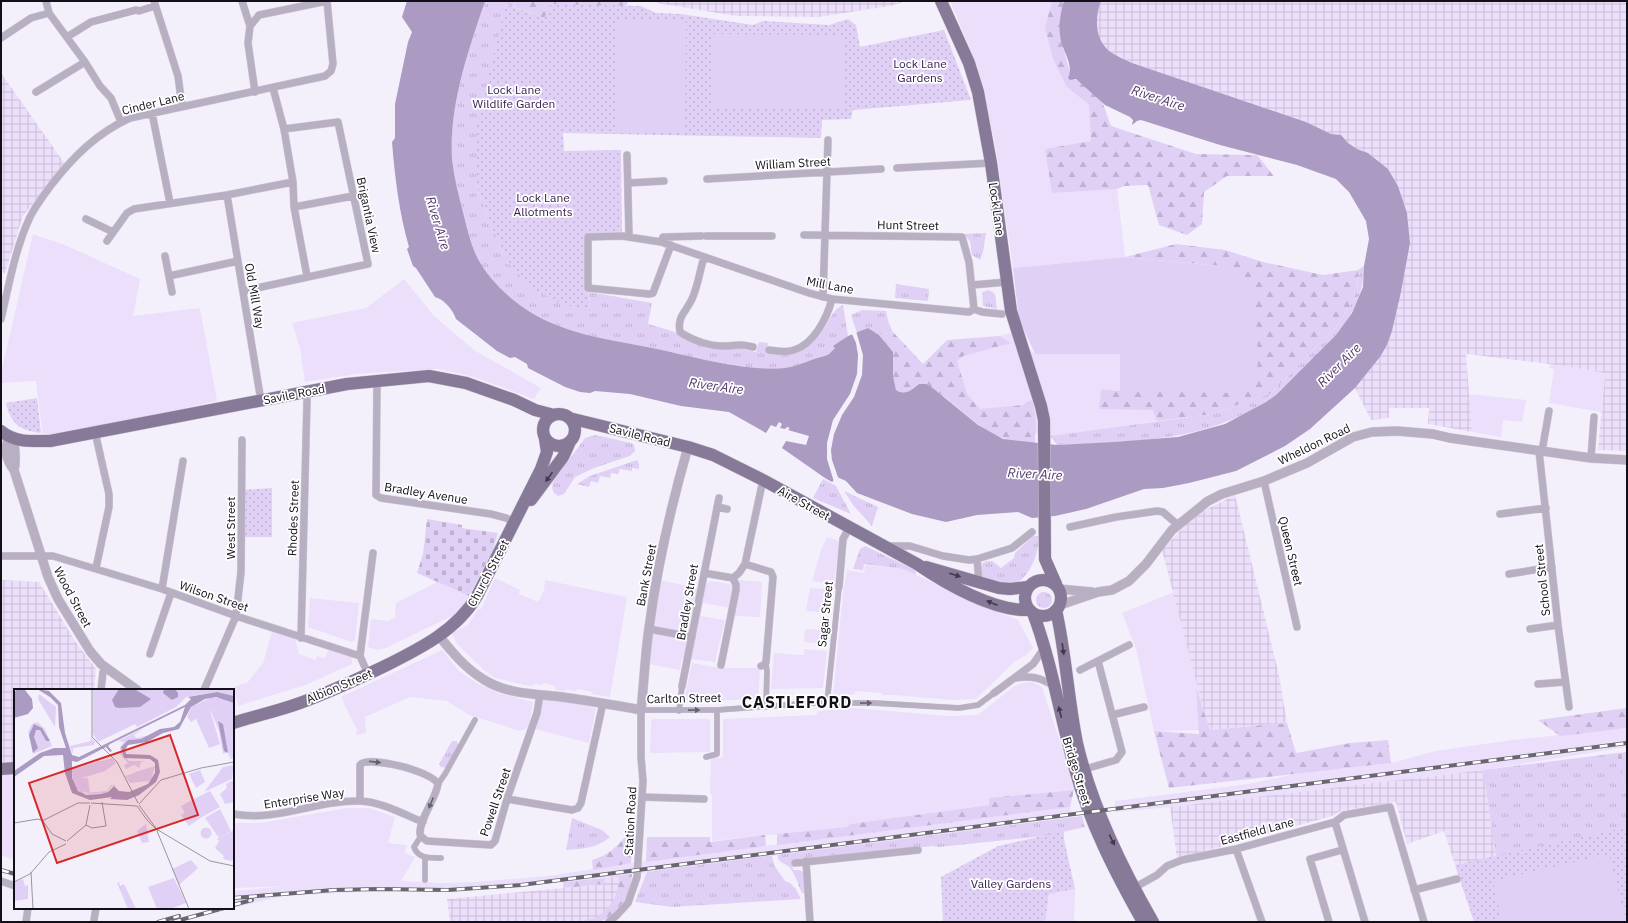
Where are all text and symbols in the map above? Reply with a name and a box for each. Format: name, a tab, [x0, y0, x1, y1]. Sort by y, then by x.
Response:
park label: Lock Lane Gardens	[893, 56, 947, 85]
water label: River Aire	[1129, 81, 1187, 115]
park label: Lock Lane Wildlife Garden	[473, 82, 555, 111]
street label: Cinder Lane	[120, 88, 186, 118]
street label: William Street	[755, 154, 831, 172]
street label: Brigantia View	[354, 176, 384, 254]
street label: Lock Lane	[986, 181, 1008, 237]
park label: Lock Lane Allotments	[513, 190, 573, 219]
water label: River Aire	[422, 194, 454, 252]
street label: Hunt Street	[877, 217, 939, 233]
street label: Old Mill Way	[242, 262, 268, 330]
street label: Mill Lane	[805, 273, 855, 297]
water label: River Aire	[1314, 339, 1365, 390]
water label: River Aire	[688, 374, 745, 398]
street label: Savile Road	[262, 381, 326, 407]
street label: Savile Road	[608, 420, 672, 450]
street label: Wheldon Road	[1276, 420, 1352, 468]
water label: River Aire	[1007, 464, 1063, 484]
one-way arrow	[545, 472, 553, 482]
street label: Bradley Avenue	[383, 479, 469, 507]
street label: Rhodes Street	[284, 480, 302, 556]
street label: Aire Street	[775, 483, 833, 523]
street label: West Street	[223, 497, 238, 559]
street label: Queen Street	[1276, 515, 1306, 587]
street label: Church Street	[464, 537, 512, 609]
street label: Bank Street	[633, 543, 659, 607]
street label: School Street	[1531, 543, 1553, 617]
street label: Bradley Street	[673, 563, 701, 641]
street label: Wood Street	[51, 564, 95, 630]
one-way arrow	[949, 572, 961, 578]
street label: Wilson Street	[177, 577, 251, 615]
street label: Sagar Street	[814, 580, 836, 648]
one-way arrow	[986, 600, 998, 606]
one-way arrow	[1060, 643, 1067, 655]
street label: Albion Street	[304, 665, 374, 707]
inset map	[14, 689, 234, 909]
street label: Carlton Street	[646, 690, 722, 706]
district label: CASTLEFORD	[742, 692, 852, 712]
one-way arrow	[860, 700, 873, 706]
one-way arrow	[1057, 705, 1063, 717]
one-way arrow	[688, 707, 701, 713]
street label: Bridge Street	[1059, 735, 1095, 807]
one-way arrow	[369, 759, 381, 766]
street label: Powell Street	[476, 766, 514, 838]
street label: Enterprise Way	[263, 784, 345, 812]
street label: Station Road	[621, 786, 639, 856]
one-way arrow	[427, 798, 433, 810]
street label: Eastfield Lane	[1219, 814, 1296, 848]
one-way arrow	[1109, 835, 1115, 846]
park label: Valley Gardens	[971, 876, 1051, 891]

